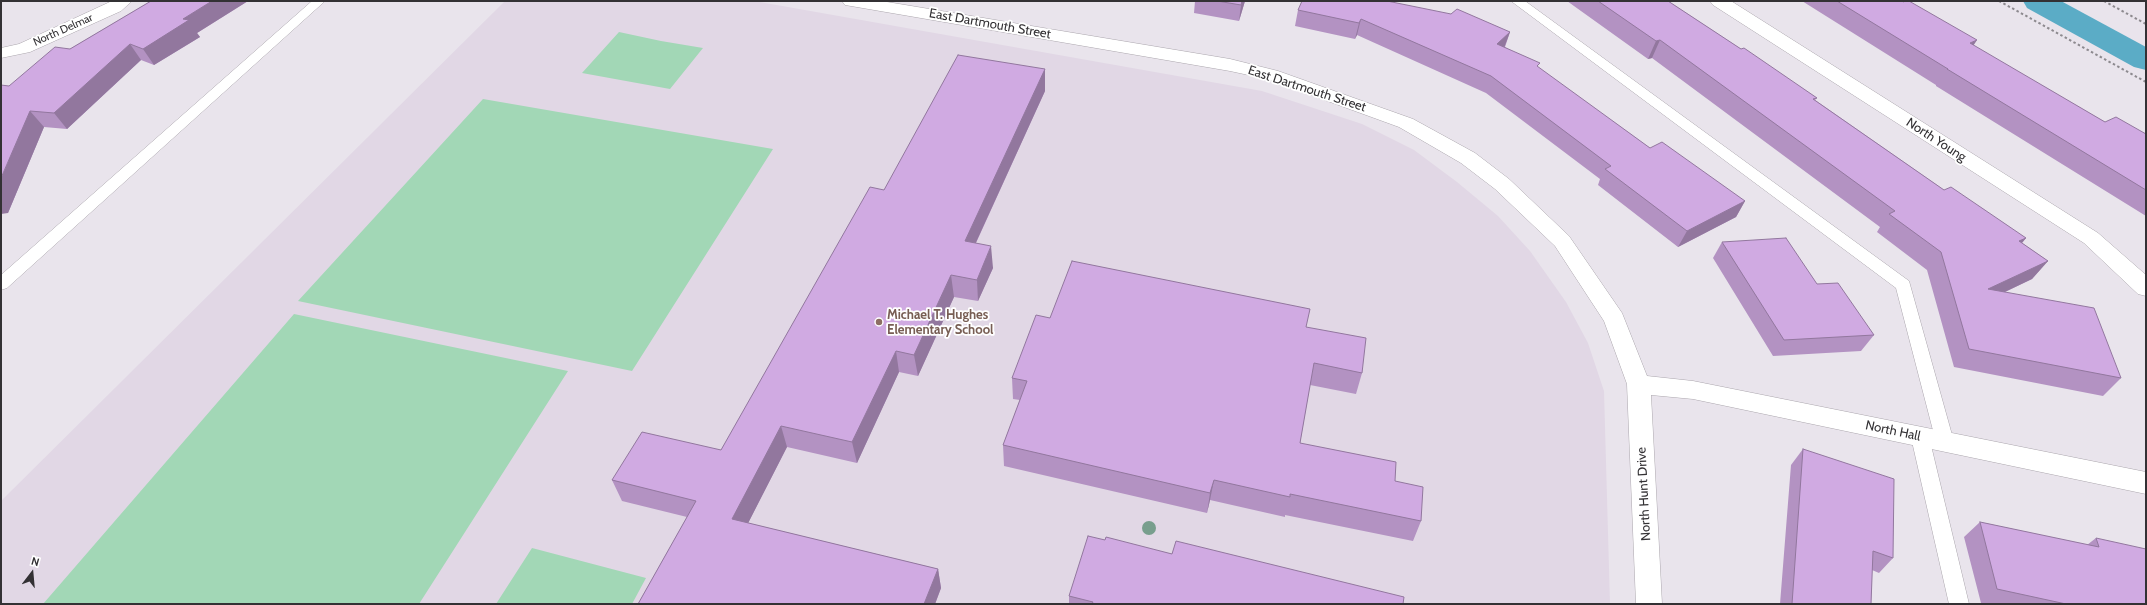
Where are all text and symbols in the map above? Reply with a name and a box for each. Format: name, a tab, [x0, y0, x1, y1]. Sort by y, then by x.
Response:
street label: East Dartmouth Street	[928, 6, 1052, 42]
street label: North Delmar	[31, 11, 95, 49]
street label: East Dartmouth Street	[1246, 63, 1368, 115]
street label: North Young	[1903, 115, 1969, 165]
place label: Michael T. Hughes Elementary School	[887, 307, 994, 338]
marker: Michael T. Hughes Elementary School	[874, 317, 884, 327]
street label: North Hall	[1864, 418, 1922, 444]
street label: North Hunt Drive	[1634, 447, 1654, 541]
north arrow	[12, 553, 52, 593]
text: N	[30, 554, 41, 569]

